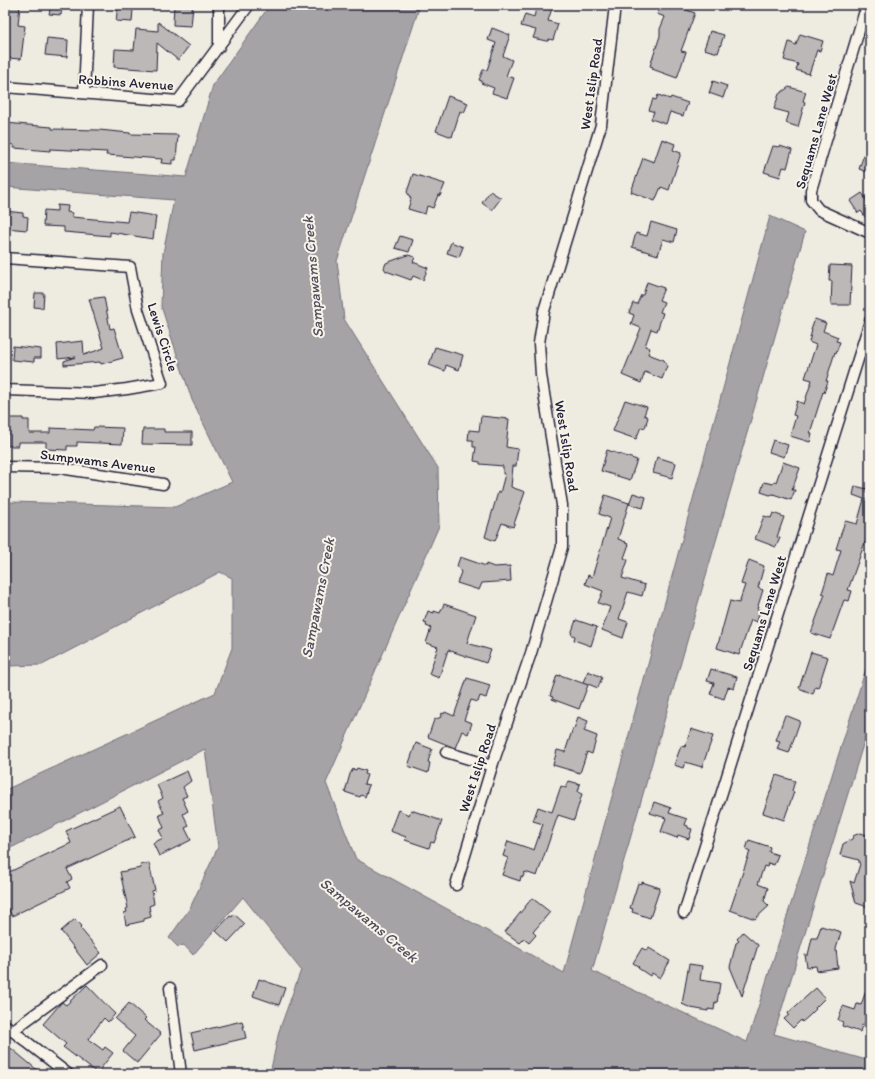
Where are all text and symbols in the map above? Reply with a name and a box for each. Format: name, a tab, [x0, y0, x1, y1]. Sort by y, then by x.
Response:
street label: West Islip Road	[577, 37, 606, 131]
street label: Robbins Avenue	[78, 71, 175, 94]
street label: Sequams Lane West	[792, 71, 841, 191]
water label: Sampawams Creek	[299, 214, 327, 339]
street label: Lewis Circle	[143, 300, 182, 374]
street label: West Islip Road	[551, 399, 582, 493]
street label: Sumpwams Avenue	[39, 446, 157, 477]
water label: Sampawams Creek	[298, 535, 339, 660]
street label: Sequams Lane West	[739, 553, 790, 673]
street label: West Islip Road	[455, 721, 500, 815]
water label: Sampawams Creek	[317, 874, 422, 967]

